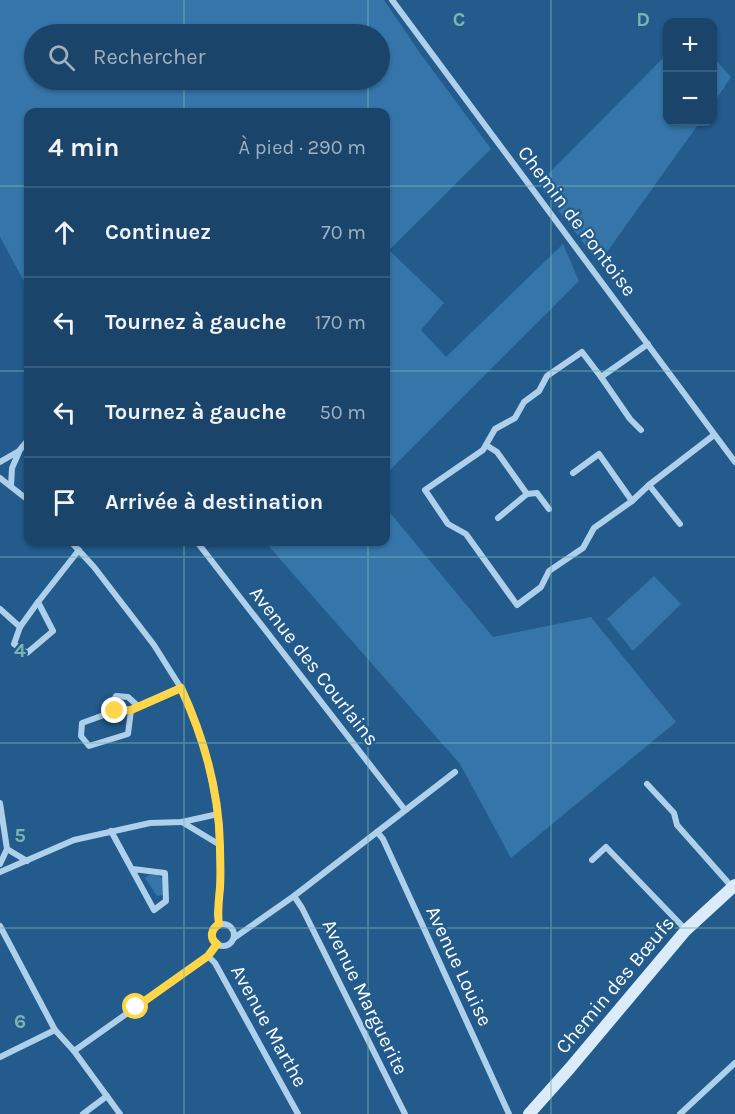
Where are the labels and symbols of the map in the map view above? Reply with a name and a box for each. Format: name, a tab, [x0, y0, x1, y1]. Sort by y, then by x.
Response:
text: C	[453, 8, 465, 31]
text: D	[636, 8, 650, 31]
street label: Chemin de Pontoise	[513, 141, 641, 301]
street label: Avenue des Courlains	[245, 582, 383, 750]
text: 4	[14, 639, 26, 662]
route end	[101, 697, 127, 723]
text: 5	[14, 824, 26, 847]
street label: Avenue Louise	[421, 902, 497, 1030]
street label: Chemin des Bœufs	[551, 912, 679, 1058]
street label: Avenue Marguerite	[317, 916, 413, 1078]
street label: Avenue Marthe	[226, 961, 312, 1091]
route start	[122, 993, 148, 1019]
text: 6	[14, 1010, 26, 1033]

